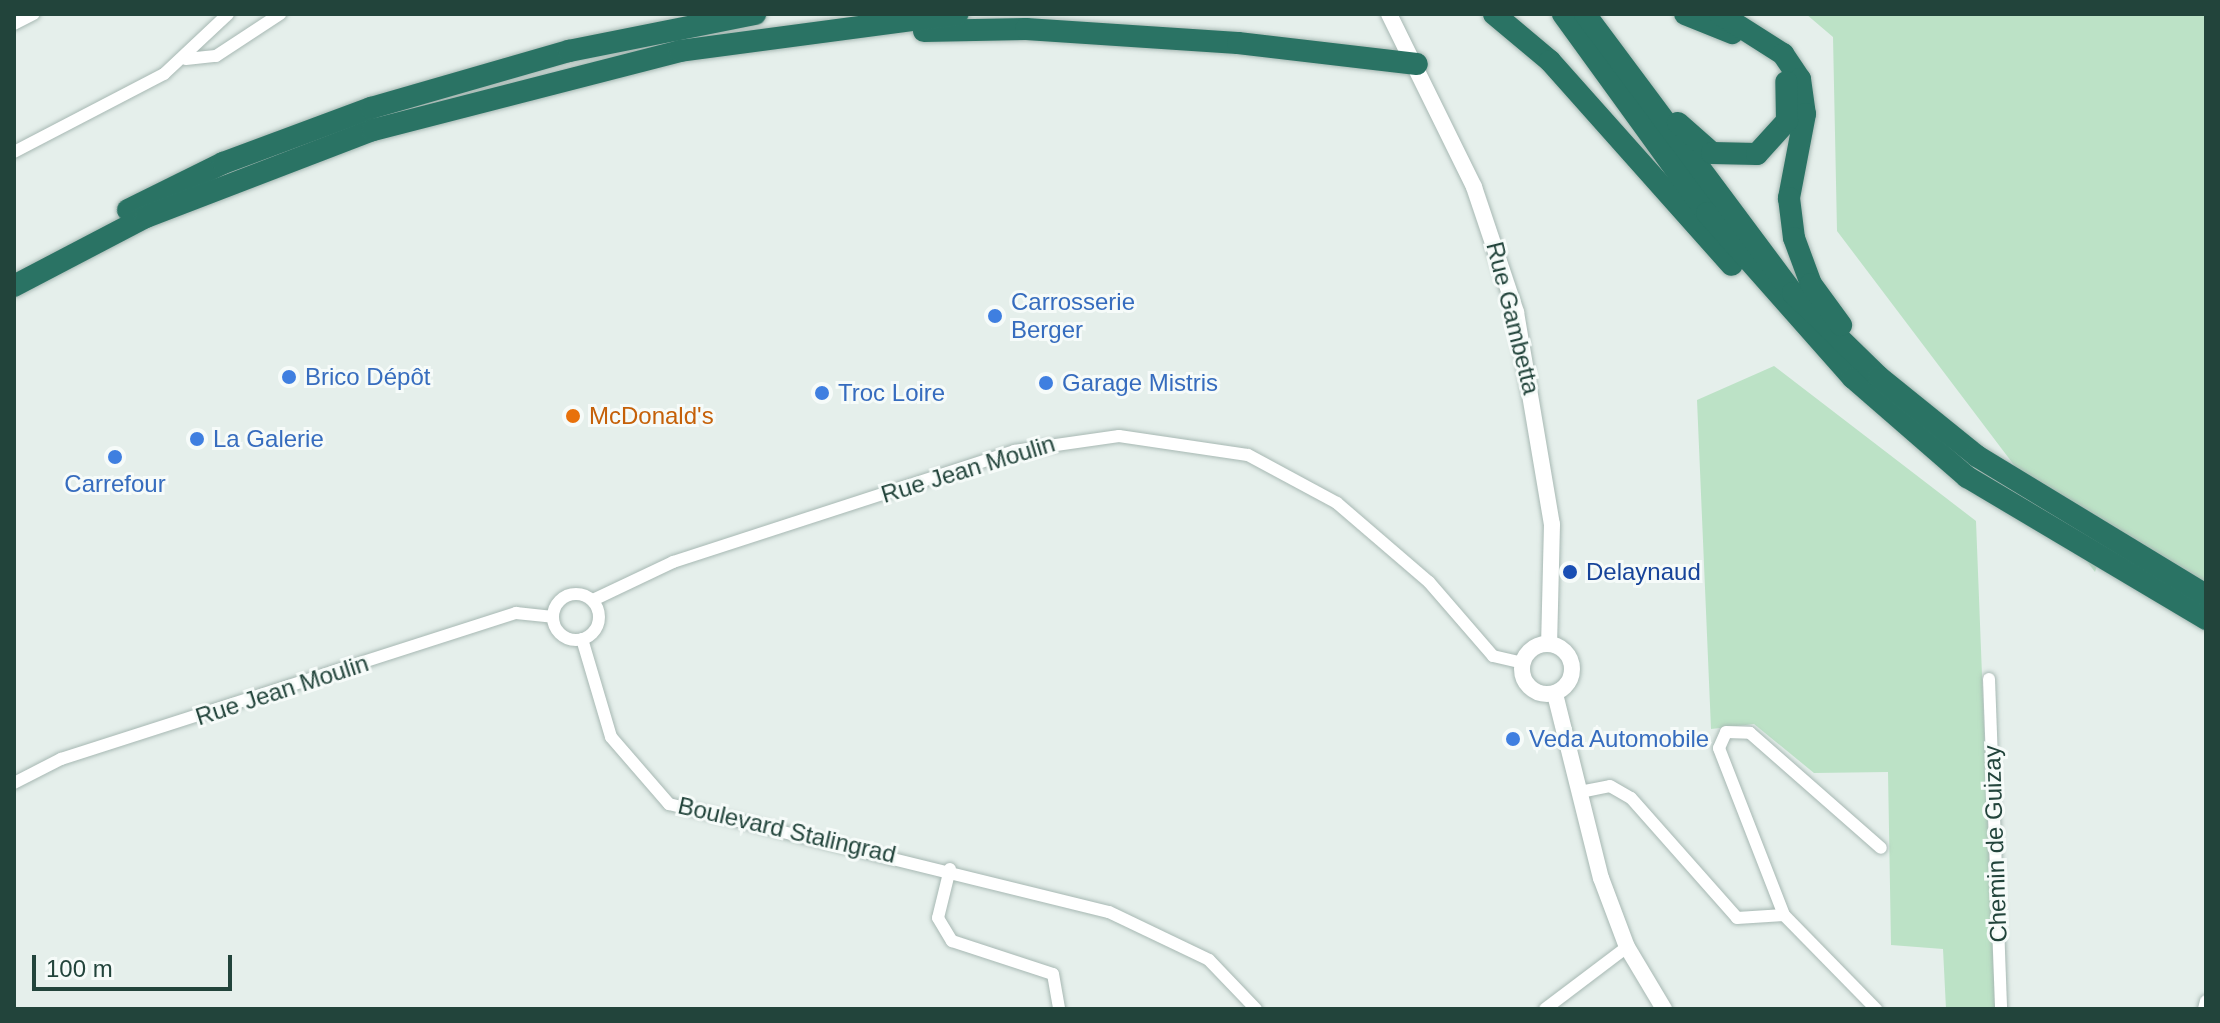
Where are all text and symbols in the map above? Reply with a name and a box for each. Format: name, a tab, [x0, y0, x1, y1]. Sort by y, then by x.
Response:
street label: Rue Gambetta	[1480, 239, 1546, 397]
place label: Carrosserie Berger	[1011, 288, 1135, 344]
marker: Carrosserie Berger	[986, 307, 1004, 325]
place label: Brico Dépôt	[305, 363, 430, 391]
marker: Brico Dépôt	[280, 368, 298, 386]
place label: Garage Mistris	[1062, 369, 1218, 397]
marker: Garage Mistris	[1037, 374, 1055, 392]
place label: Troc Loire	[838, 379, 945, 407]
marker: Troc Loire	[813, 384, 831, 402]
place label: McDonald's	[589, 402, 714, 430]
marker: McDonald's	[564, 407, 582, 425]
place label: La Galerie	[213, 425, 324, 453]
street label: Rue Jean Moulin	[878, 429, 1058, 509]
marker: La Galerie	[188, 430, 206, 448]
marker: Carrefour	[106, 448, 124, 466]
place label: Carrefour	[64, 470, 166, 498]
place label: Delaynaud	[1586, 558, 1701, 586]
marker: Delaynaud	[1561, 563, 1579, 581]
street label: Rue Jean Moulin	[192, 648, 372, 732]
place label: Veda Automobile	[1529, 725, 1710, 753]
marker: Veda Automobile	[1504, 730, 1522, 748]
street label: Chemin de Guizay	[1977, 745, 2013, 943]
street label: Boulevard Stalingrad	[675, 791, 899, 869]
scale bar	[36, 939, 236, 989]
text: 100 m	[46, 955, 113, 982]

